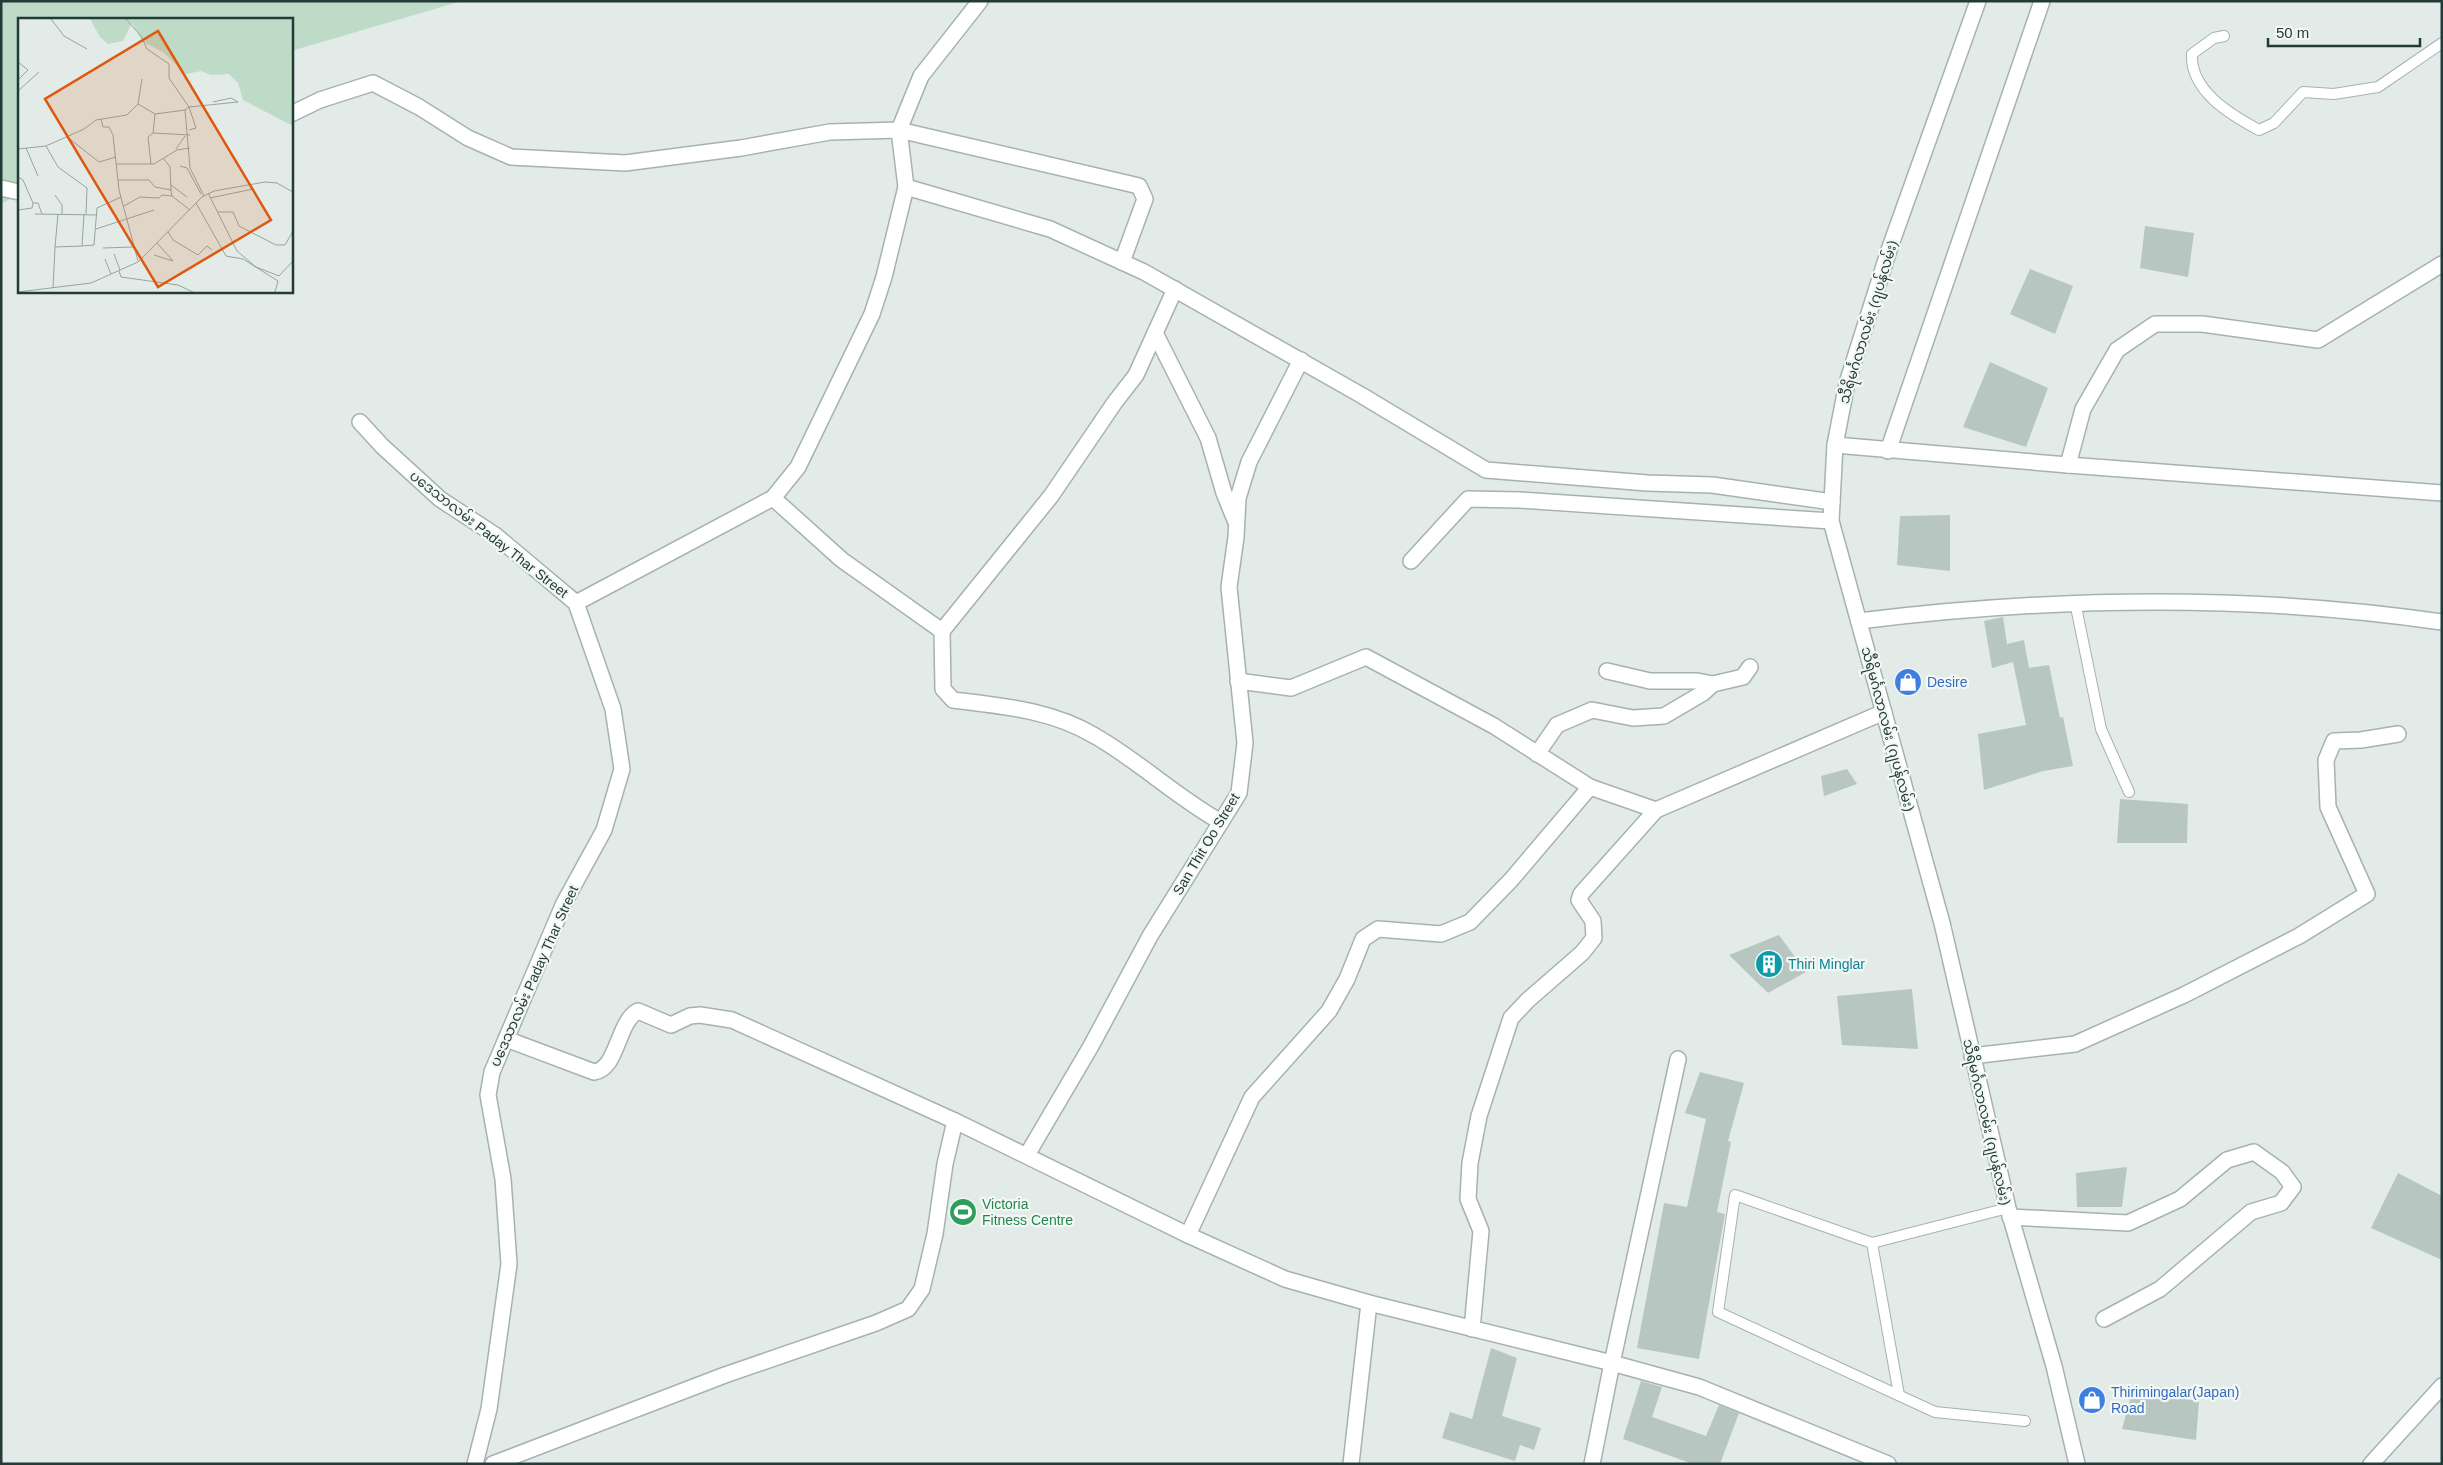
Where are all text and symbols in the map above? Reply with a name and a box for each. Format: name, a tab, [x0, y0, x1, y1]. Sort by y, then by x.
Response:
scale bar	[2268, 15, 2420, 47]
inset map	[18, 18, 292, 292]
text: 50 m	[2276, 24, 2309, 41]
street label: သီရိမင်္ဂလာလမ်း (ဂျပန်လမ်း)	[1834, 238, 1904, 407]
street label: ပဒေသာလမ်း Paday Thar Street	[407, 466, 573, 601]
street label: သီရိမင်္ဂလာလမ်း (ဂျပန်လမ်း)	[1854, 644, 1920, 814]
shop icon: Desire	[1893, 667, 1923, 697]
place label: Desire	[1927, 674, 1968, 690]
street label: San Thit Oo Street	[1169, 790, 1243, 898]
street label: ပဒေသာလမ်း Paday Thar Street	[485, 882, 581, 1069]
building icon: Thiri Minglar	[1754, 949, 1784, 979]
place label: Thiri Minglar	[1788, 956, 1865, 972]
street label: သီရိမင်္ဂလာလမ်း (ဂျပန်လမ်း)	[1956, 1037, 2016, 1208]
place label: Victoria Fitness Centre	[982, 1196, 1073, 1228]
sports icon: Victoria Fitness Centre	[948, 1197, 978, 1227]
place label: Thirimingalar(Japan) Road	[2111, 1384, 2239, 1416]
shop icon: Thirimingalar(Japan) Road	[2077, 1385, 2107, 1415]

